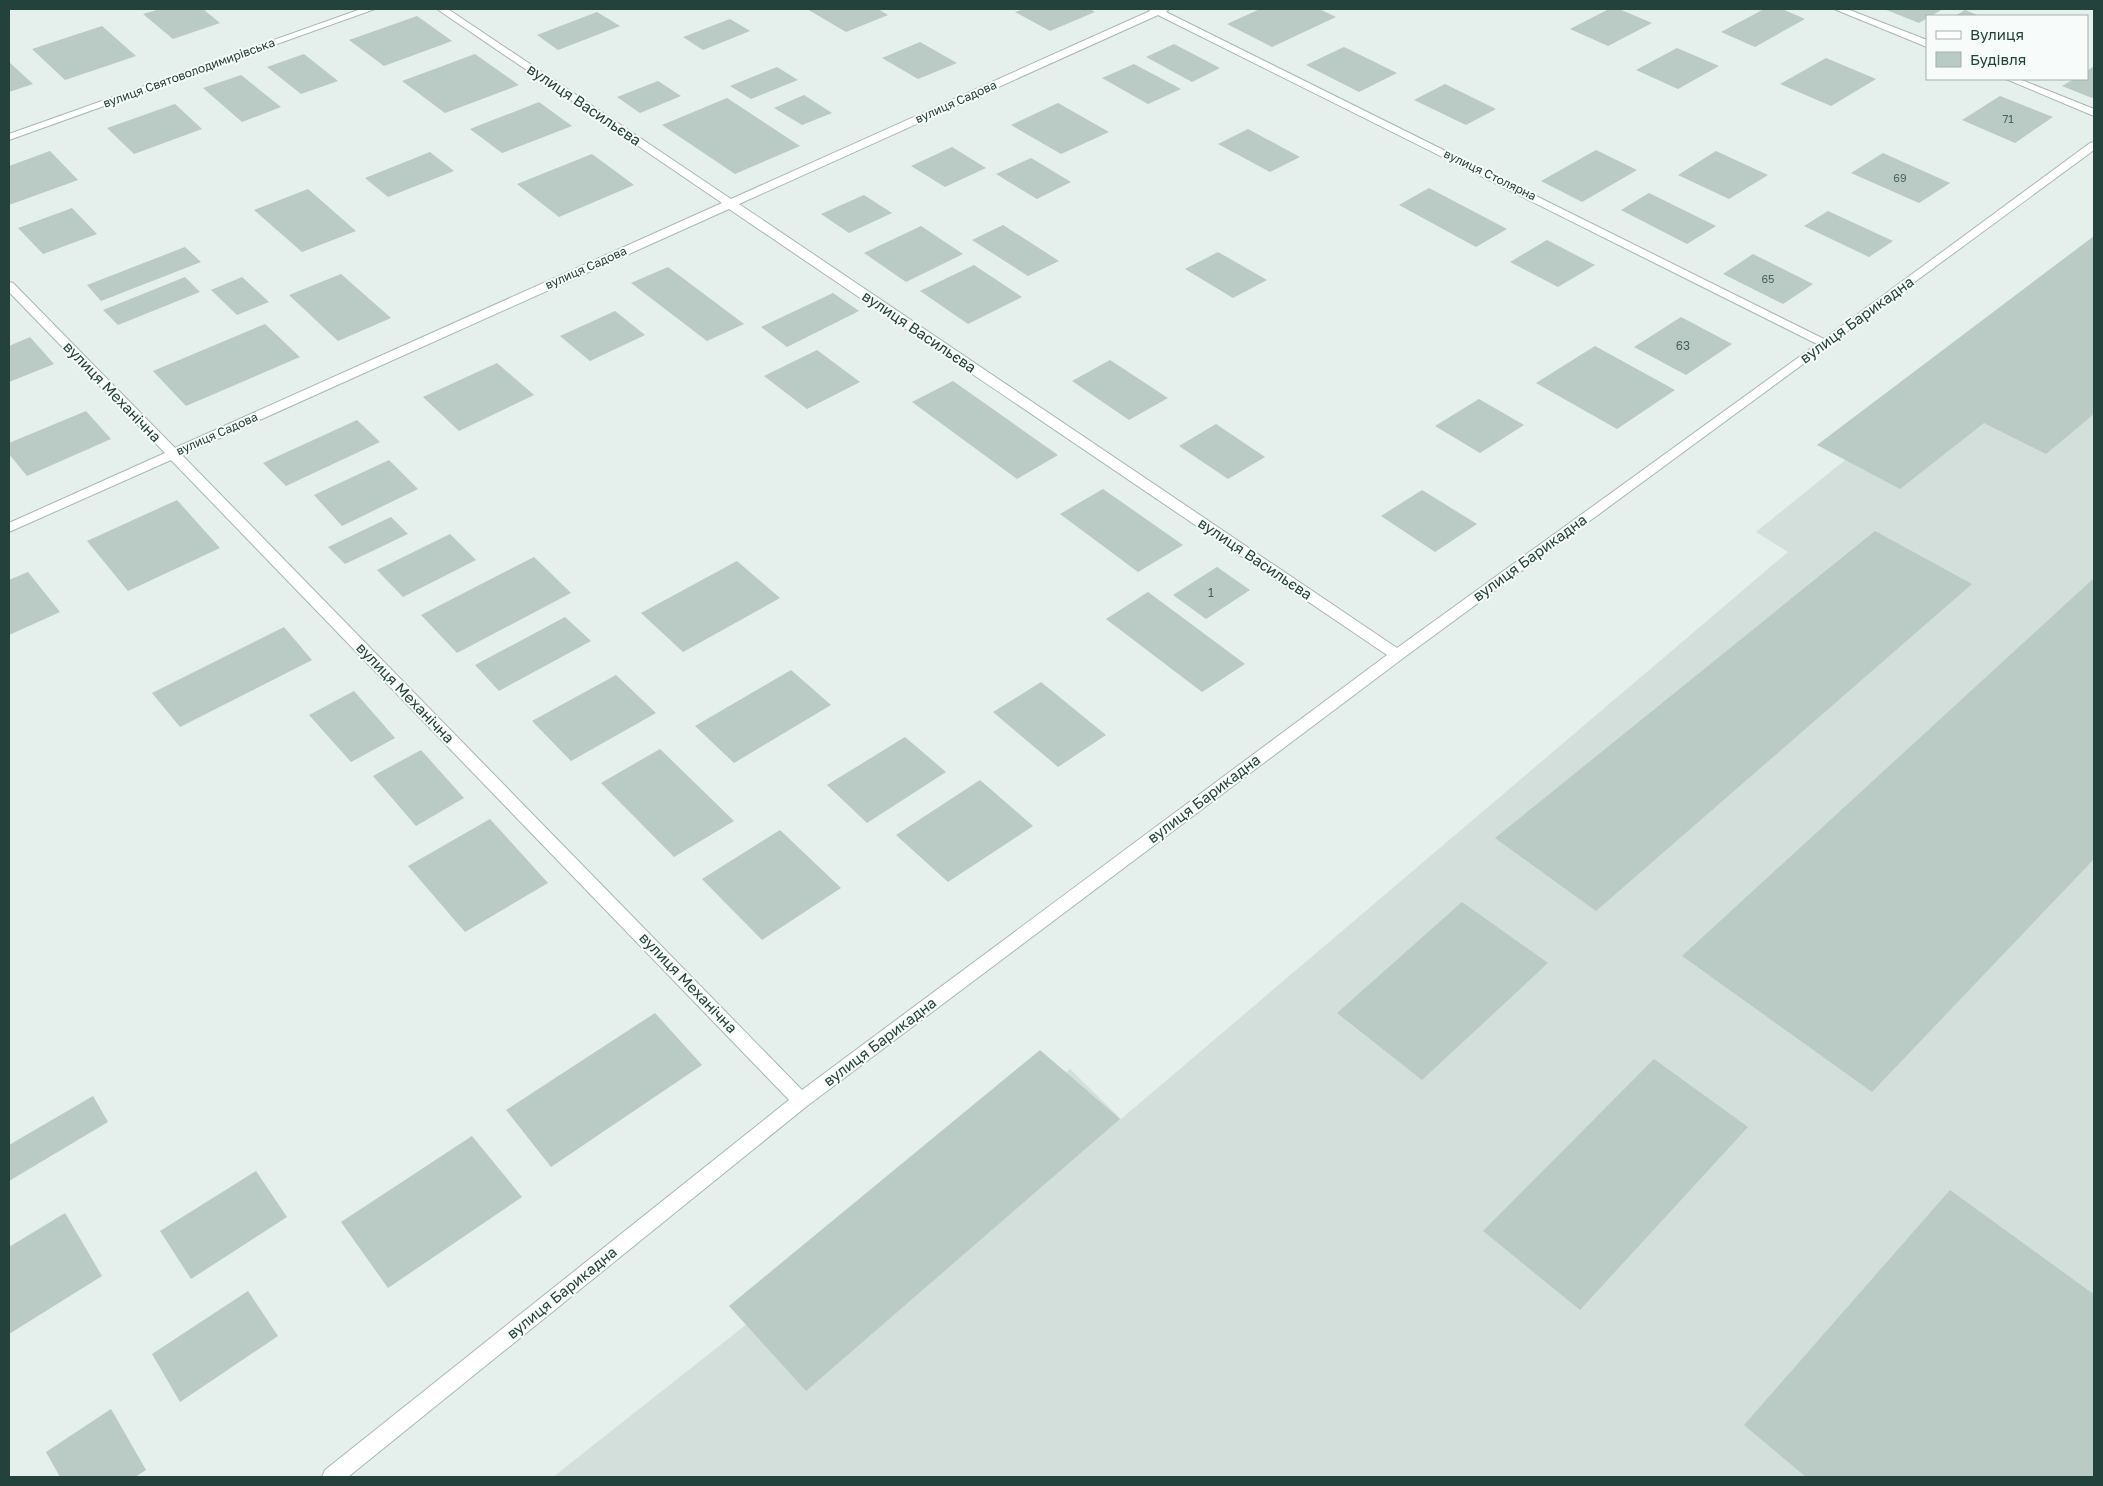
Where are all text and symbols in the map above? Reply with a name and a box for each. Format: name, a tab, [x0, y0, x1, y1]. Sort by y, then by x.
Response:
legend	[1926, 15, 2088, 80]
text: Вулиця	[1970, 25, 2024, 43]
street label: вулиця Святоволодимирівська	[101, 34, 277, 111]
text: Будівля	[1970, 50, 2026, 68]
street label: вулиця Васильєва	[524, 59, 645, 149]
street label: вулиця Садова	[913, 77, 999, 126]
house number: 71	[2002, 112, 2014, 125]
street label: вулиця Столярна	[1441, 146, 1539, 203]
house number: 69	[1893, 171, 1907, 184]
street label: вулиця Садова	[543, 243, 629, 292]
house number: 65	[1761, 272, 1775, 285]
street label: вулиця Барикадна	[1796, 272, 1917, 367]
street label: вулиця Васильєва	[859, 286, 980, 376]
street label: вулиця Механічна	[60, 337, 165, 445]
house number: 63	[1676, 338, 1690, 353]
street label: вулиця Садова	[174, 409, 260, 458]
street label: вулиця Барикадна	[1469, 510, 1590, 605]
street label: вулиця Васильєва	[1195, 513, 1316, 603]
house number: 1	[1208, 585, 1214, 600]
street label: вулиця Механічна	[353, 638, 458, 746]
street label: вулиця Барикадна	[1143, 750, 1263, 846]
street label: вулиця Механічна	[636, 928, 741, 1036]
street label: вулиця Барикадна	[819, 993, 939, 1089]
street label: вулиця Барикадна	[503, 1242, 620, 1342]

